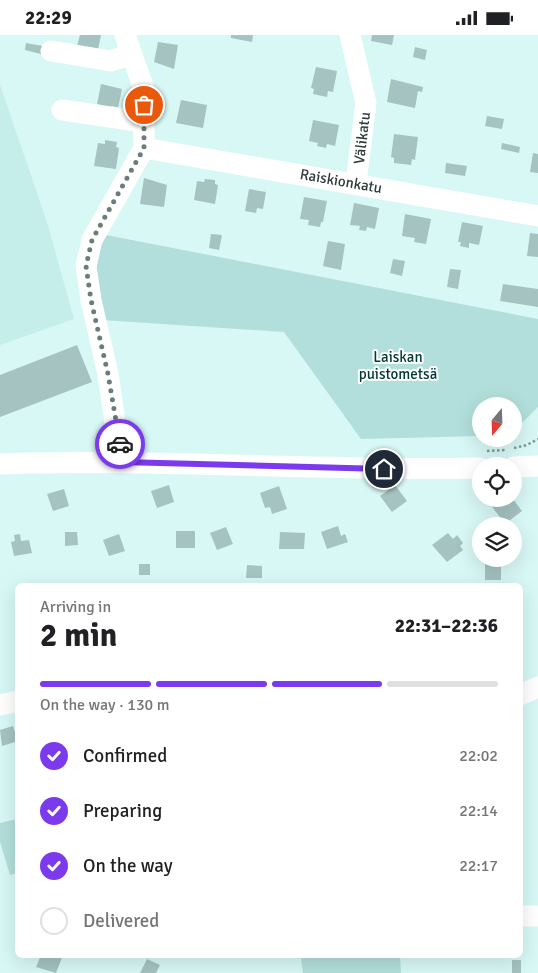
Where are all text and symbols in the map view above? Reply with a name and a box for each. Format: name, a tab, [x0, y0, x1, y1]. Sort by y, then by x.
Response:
text: 22:29	[25, 6, 72, 30]
pin	[123, 84, 165, 126]
icon: bag	[130, 91, 158, 119]
street label: Välikatu	[350, 111, 374, 165]
street label: Raiskionkatu	[299, 165, 383, 197]
park label: Laiskan puistometsä	[359, 348, 437, 383]
north arrow	[472, 397, 522, 447]
map controls	[472, 397, 522, 567]
courier	[95, 419, 145, 469]
icon: car	[106, 430, 134, 458]
pin	[363, 448, 405, 490]
icon: home	[370, 455, 398, 483]
button: locate	[472, 457, 522, 507]
button: layers	[472, 517, 522, 567]
text: Arriving in	[40, 597, 111, 617]
text: 22:31–22:36	[395, 614, 498, 638]
text: 2 min	[40, 616, 117, 655]
text: On the way · 130 m	[40, 695, 170, 715]
icon: check	[40, 742, 68, 770]
text: Confirmed	[83, 744, 167, 768]
text: 22:02	[459, 746, 498, 766]
icon: check	[40, 797, 68, 825]
text: Preparing	[83, 799, 162, 823]
text: 22:14	[459, 801, 498, 821]
icon: check	[40, 852, 68, 880]
text: On the way	[83, 854, 173, 878]
text: 22:17	[459, 856, 498, 876]
text: Delivered	[83, 909, 159, 933]

